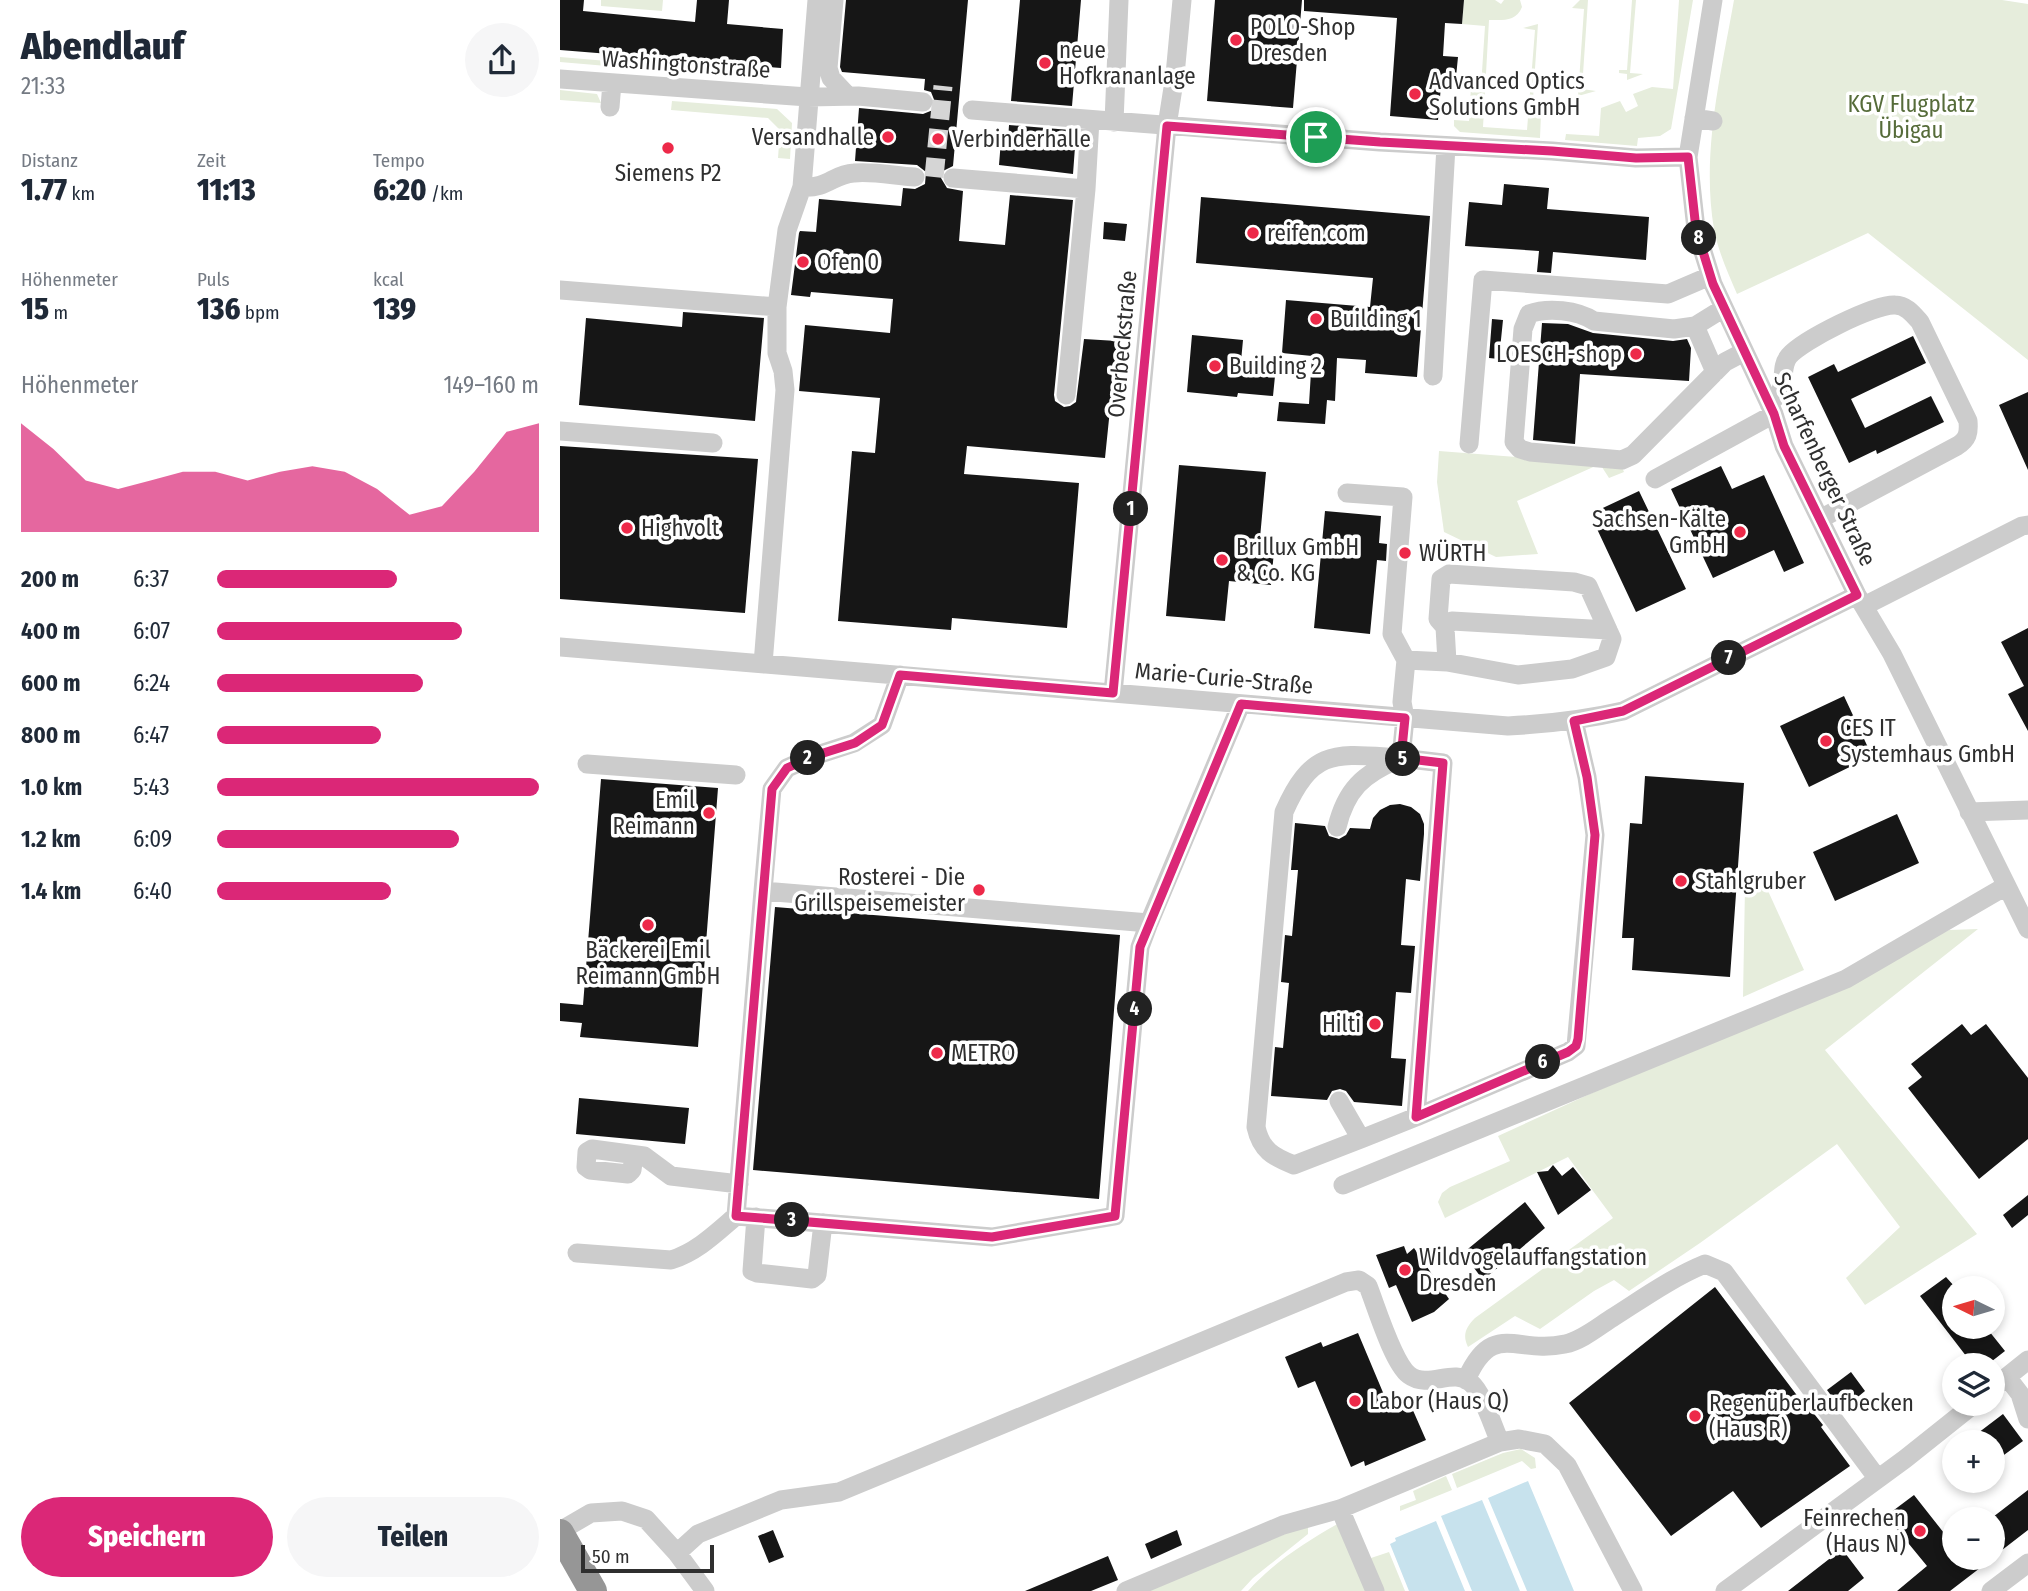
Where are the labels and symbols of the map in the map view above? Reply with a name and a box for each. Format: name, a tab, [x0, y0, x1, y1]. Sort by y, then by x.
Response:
place label: POLO-Shop Dresden	[1250, 13, 1356, 67]
marker: POLO-Shop Dresden	[1228, 32, 1244, 48]
place label: neue Hofkrananlage	[1059, 36, 1196, 90]
street label: Washingtonstraße	[601, 44, 771, 84]
marker: neue Hofkrananlage	[1037, 55, 1053, 71]
place label: Advanced Optics Solutions GmbH	[1429, 67, 1585, 121]
marker: Advanced Optics Solutions GmbH	[1407, 86, 1423, 102]
park label: KGV Flugplatz Übigau	[1848, 90, 1974, 144]
pin	[1286, 107, 1346, 167]
place label: Versandhalle	[752, 123, 874, 151]
place label: Verbinderhalle	[952, 125, 1091, 153]
marker: Versandhalle	[880, 129, 896, 145]
marker: Verbinderhalle	[930, 131, 946, 147]
marker: Siemens P2	[660, 140, 676, 156]
place label: Siemens P2	[615, 159, 721, 187]
place label: reifen.com	[1267, 219, 1366, 247]
pin: 8	[1682, 220, 1716, 256]
marker: reifen.com	[1245, 225, 1261, 241]
place label: Ofen 0	[817, 248, 879, 276]
marker: Ofen 0	[795, 254, 811, 270]
street label: Overbeckstraße	[1102, 269, 1142, 419]
place label: Building 1	[1330, 305, 1422, 333]
marker: Building 1	[1308, 311, 1324, 327]
place label: LOESCH-shop	[1496, 340, 1622, 368]
marker: LOESCH-shop	[1628, 346, 1644, 362]
place label: Building 2	[1229, 352, 1322, 380]
marker: Building 2	[1207, 358, 1223, 374]
street label: Scharfenberger Straße	[1768, 368, 1882, 570]
pin: 1	[1114, 491, 1148, 526]
place label: Sachsen-Kälte GmbH	[1592, 505, 1726, 559]
place label: Highvolt	[641, 514, 720, 542]
marker: Highvolt	[619, 520, 635, 536]
marker: Sachsen-Kälte GmbH	[1732, 524, 1748, 540]
place label: Brillux GmbH & Co. KG	[1236, 533, 1359, 587]
place label: WÜRTH	[1419, 539, 1486, 567]
marker: WÜRTH	[1397, 545, 1413, 561]
marker: Brillux GmbH & Co. KG	[1214, 552, 1230, 568]
pin: 7	[1712, 640, 1746, 676]
street label: Marie-Curie-Straße	[1134, 656, 1314, 700]
place label: CES IT Systemhaus GmbH	[1840, 714, 2015, 768]
marker: CES IT Systemhaus GmbH	[1818, 733, 1834, 749]
pin: 2	[790, 740, 826, 776]
pin: 5	[1386, 742, 1420, 776]
place label: Emil Reimann	[612, 786, 695, 840]
marker: Emil Reimann	[701, 805, 717, 821]
place label: Rosterei - Die Grillspeisemeister	[794, 863, 965, 917]
place label: Stahlgruber	[1695, 867, 1806, 895]
marker: Stahlgruber	[1673, 873, 1689, 889]
marker: Rosterei - Die Grillspeisemeister	[971, 882, 987, 898]
marker: Bäckerei Emil Reimann GmbH	[640, 917, 656, 933]
place label: Bäckerei Emil Reimann GmbH	[576, 936, 721, 990]
pin: 4	[1118, 992, 1152, 1026]
place label: Hilti	[1322, 1010, 1361, 1038]
marker: Hilti	[1367, 1016, 1383, 1032]
place label: METRO	[951, 1039, 1016, 1067]
pin: 6	[1525, 1044, 1560, 1080]
marker: METRO	[929, 1045, 945, 1061]
pin: 3	[775, 1202, 810, 1238]
place label: Wildvogelauffangstation Dresden	[1419, 1243, 1647, 1297]
marker: Wildvogelauffangstation Dresden	[1397, 1262, 1413, 1278]
north arrow	[1942, 1276, 2006, 1339]
place label: Labor (Haus Q)	[1369, 1387, 1509, 1415]
place label: Regenüberlaufbecken (Haus R)	[1709, 1389, 1914, 1443]
marker: Labor (Haus Q)	[1347, 1393, 1363, 1409]
marker: Regenüberlaufbecken (Haus R)	[1687, 1408, 1703, 1424]
place label: Feinrechen (Haus N)	[1803, 1504, 1906, 1558]
marker: Feinrechen (Haus N)	[1912, 1523, 1928, 1539]
scale bar	[581, 1542, 714, 1574]

